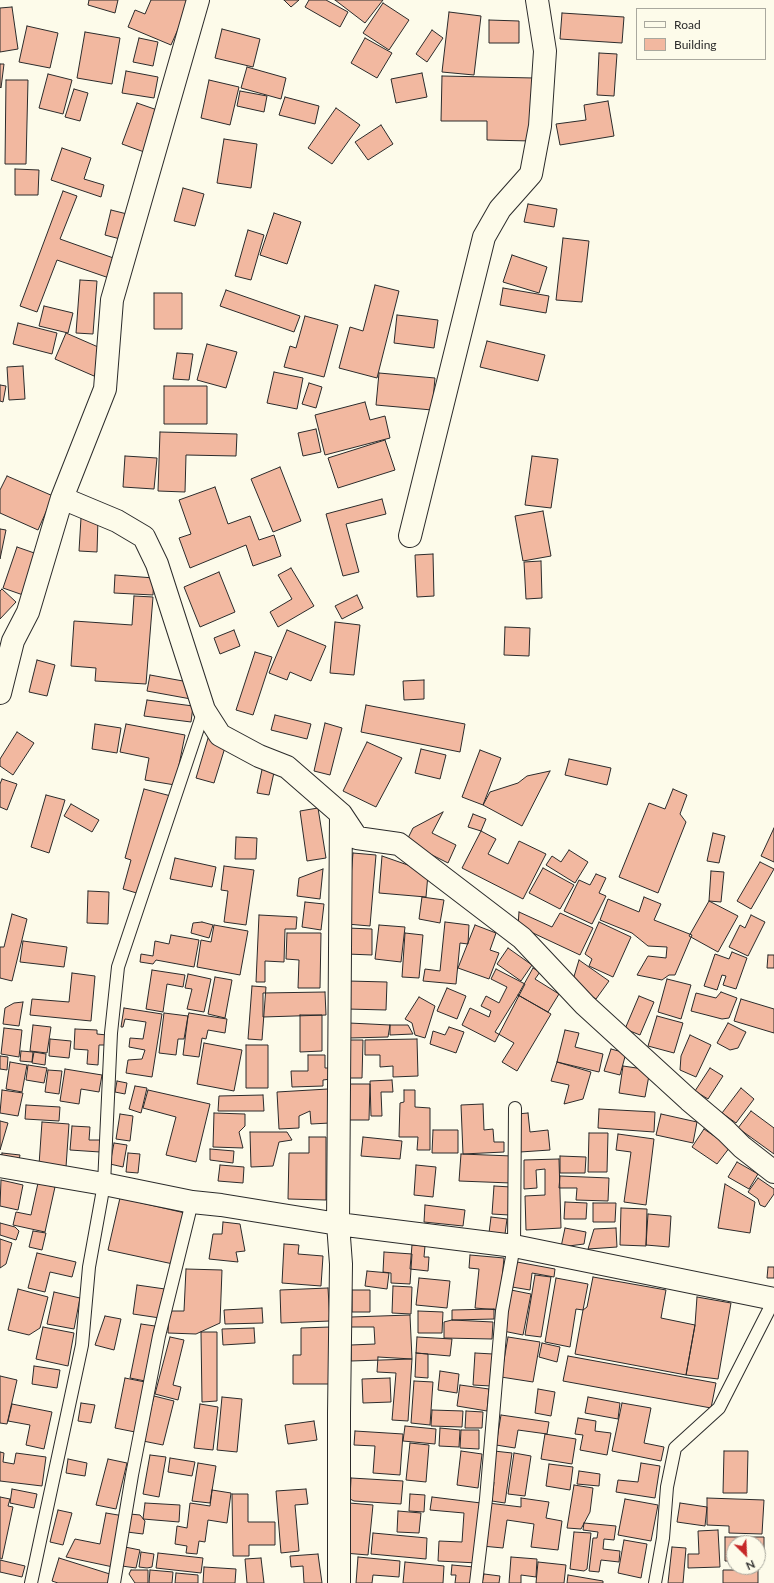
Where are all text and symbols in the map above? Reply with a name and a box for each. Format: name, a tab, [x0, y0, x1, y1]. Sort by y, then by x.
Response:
legend	[636, 8, 766, 60]
text: Road	[674, 17, 701, 32]
text: Building	[674, 37, 717, 52]
north arrow	[726, 1535, 766, 1575]
text: N	[744, 1558, 757, 1573]

